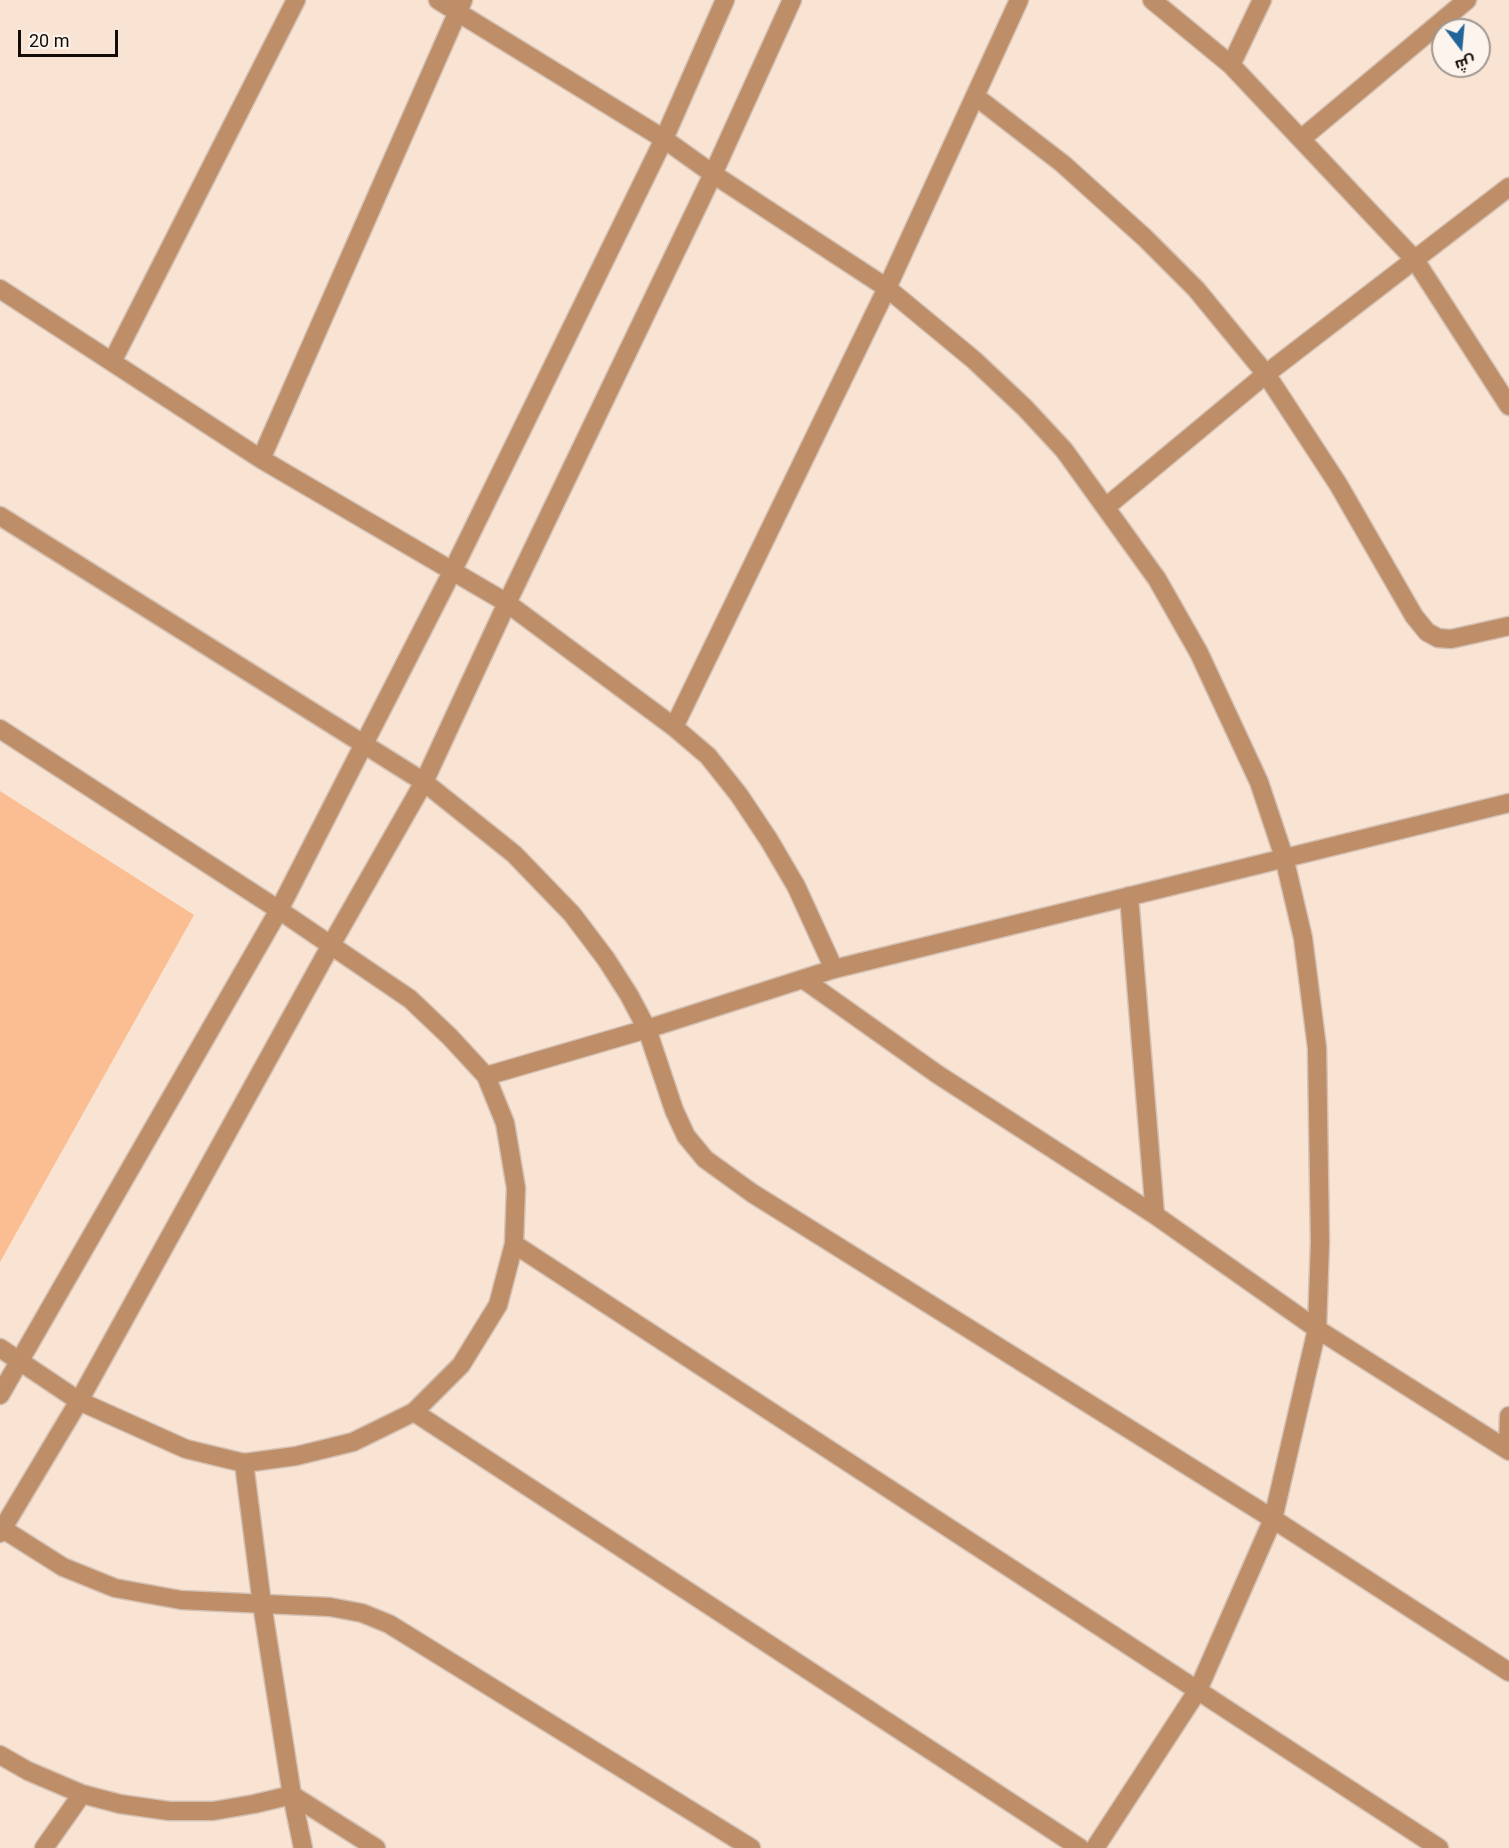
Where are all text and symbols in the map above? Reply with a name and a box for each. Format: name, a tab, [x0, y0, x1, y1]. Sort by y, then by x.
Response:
scale bar	[21, 18, 122, 56]
north arrow	[1431, 18, 1491, 78]
text: 20 m	[29, 30, 69, 51]
text: ش	[1453, 52, 1478, 76]

